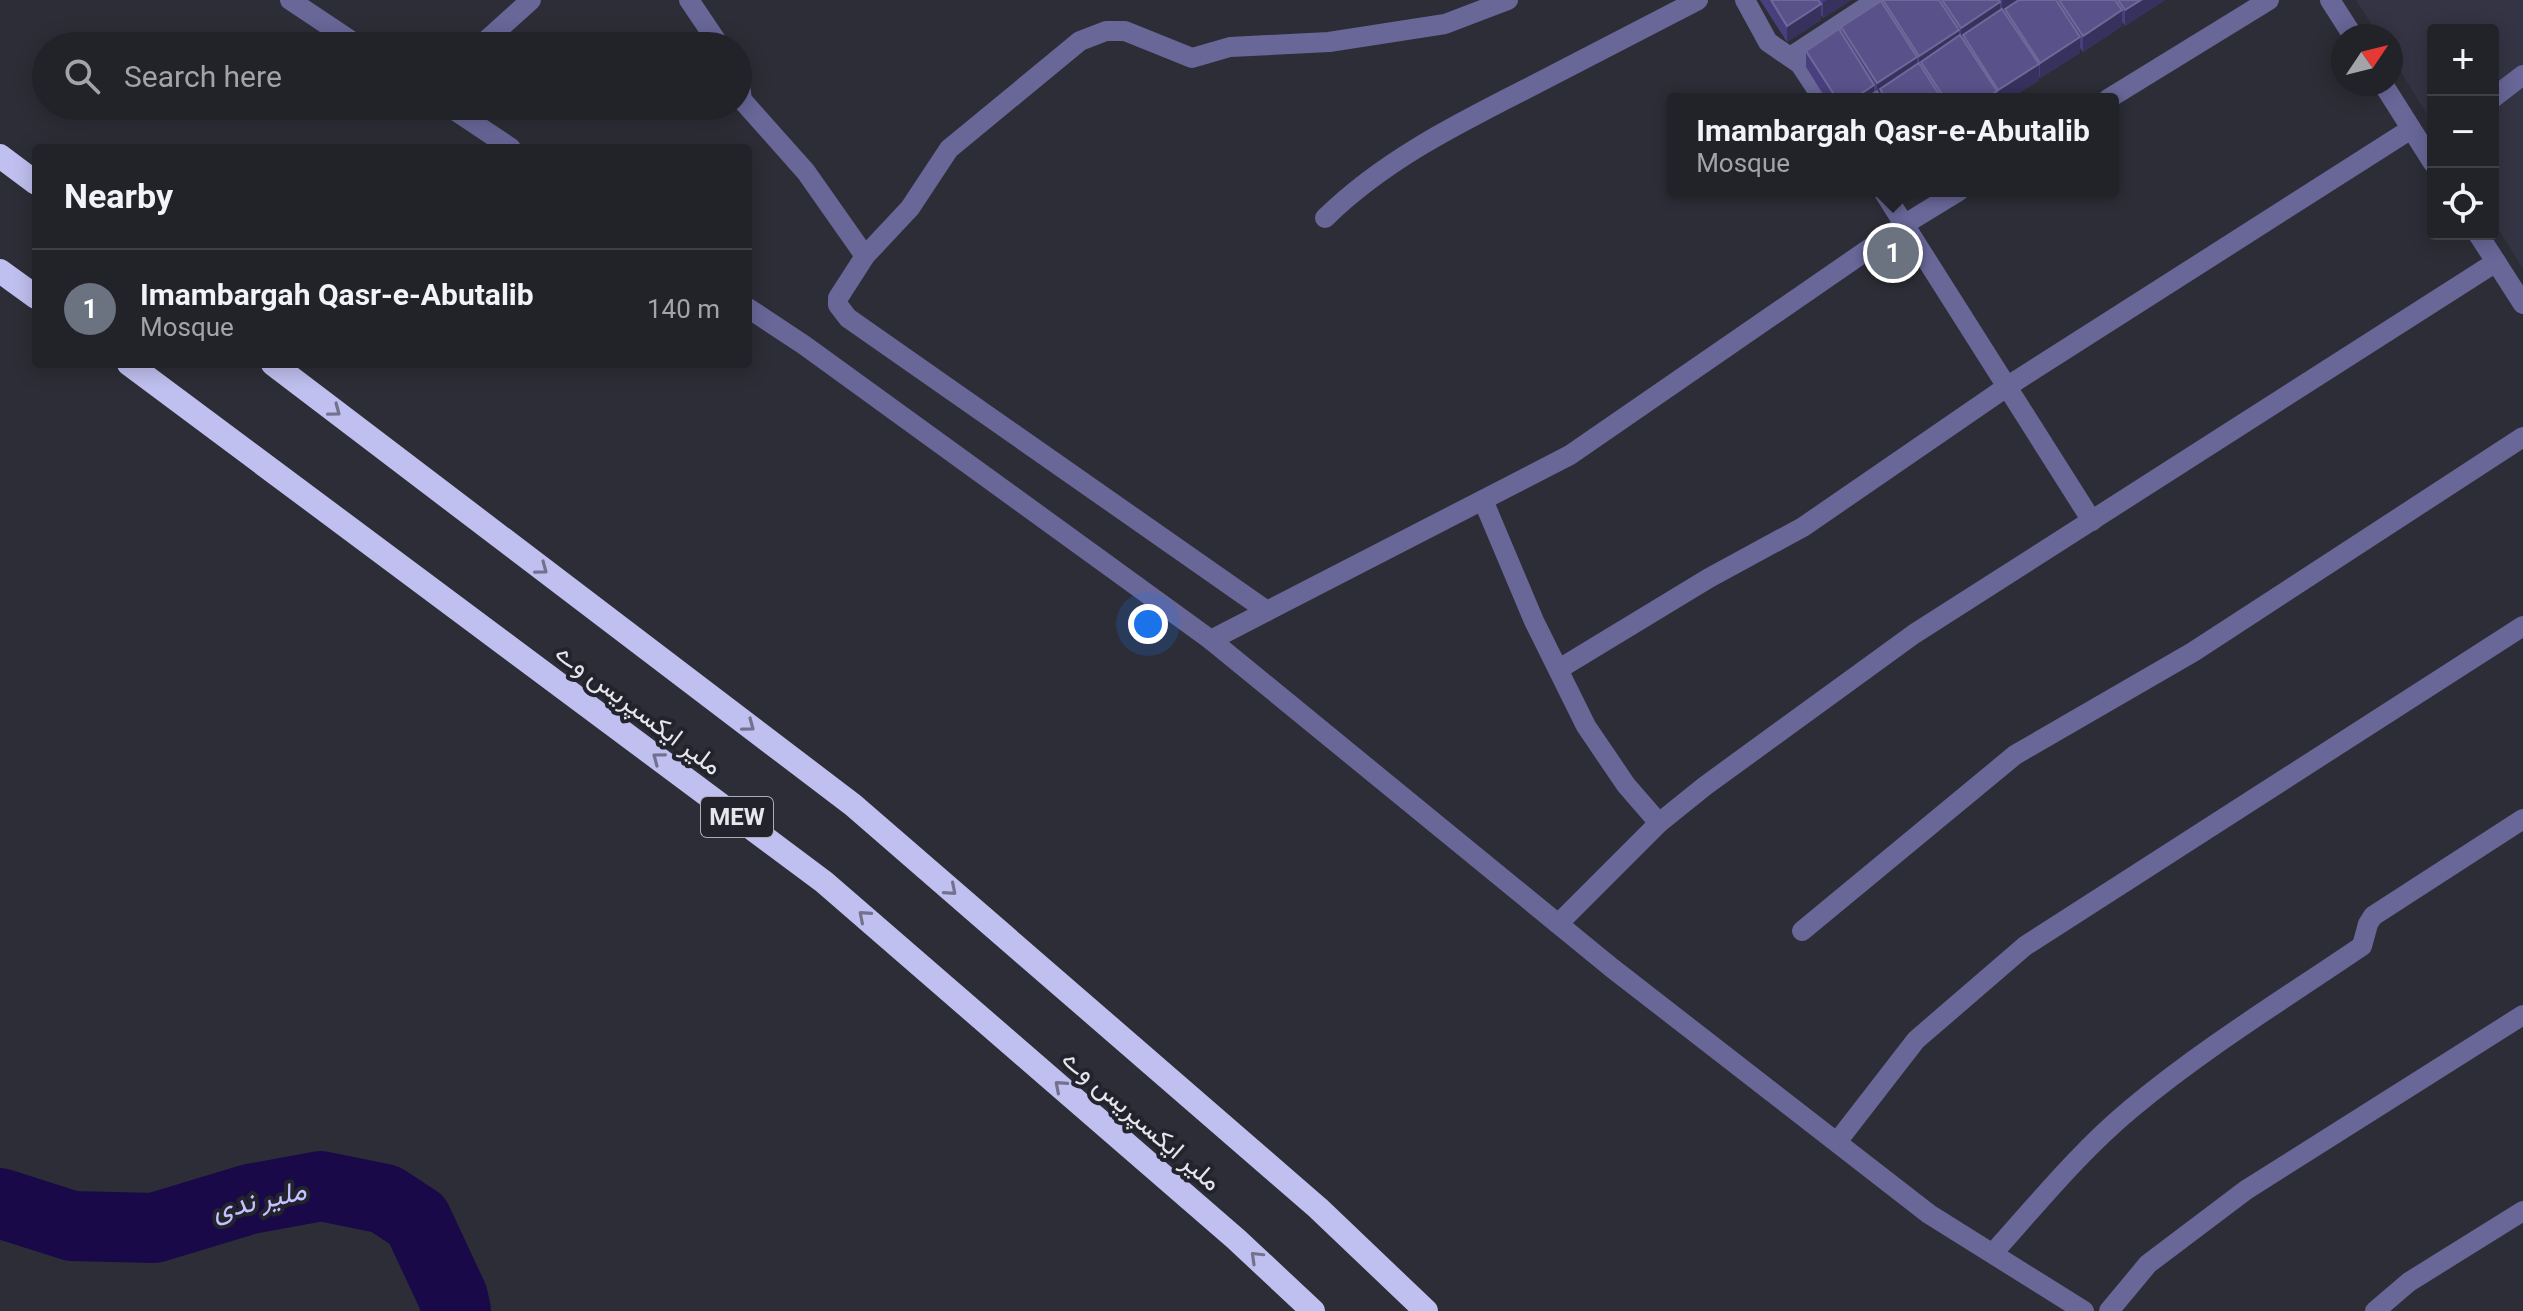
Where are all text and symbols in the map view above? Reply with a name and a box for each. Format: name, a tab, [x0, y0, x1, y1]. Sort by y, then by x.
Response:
north arrow	[2331, 24, 2403, 96]
map controls	[2427, 24, 2499, 240]
button: +	[2427, 24, 2499, 96]
search box	[32, 32, 752, 120]
icon: search	[60, 54, 104, 98]
text: Search here	[124, 59, 282, 94]
popup	[1667, 93, 2119, 197]
button: −	[2427, 96, 2499, 168]
text: Imambargah Qasr-e-Abutalib	[1696, 113, 2090, 148]
text: Mosque	[1696, 148, 1790, 178]
button: locate	[2427, 168, 2499, 240]
text: Nearby	[64, 176, 173, 216]
pin: 1	[1867, 223, 1919, 283]
text: Imambargah Qasr-e-Abutalib	[140, 277, 534, 312]
text: 1	[83, 294, 97, 324]
text: 140 m	[647, 294, 720, 324]
text: Mosque	[140, 312, 234, 342]
one-way arrow	[327, 402, 341, 416]
one-way arrow	[533, 559, 548, 573]
your location	[1128, 604, 1168, 644]
street label: ملیر ایکسپریس وے	[548, 637, 728, 784]
one-way arrow	[740, 717, 755, 731]
one-way arrow	[652, 753, 667, 767]
road number: MEW	[701, 797, 773, 837]
one-way arrow	[942, 880, 956, 895]
one-way arrow	[858, 912, 873, 926]
street label: ملیر ایکسپریس وے	[1055, 1043, 1227, 1199]
one-way arrow	[1055, 1082, 1070, 1096]
water label: ملیر ندی	[209, 1173, 310, 1228]
one-way arrow	[1251, 1252, 1265, 1267]

